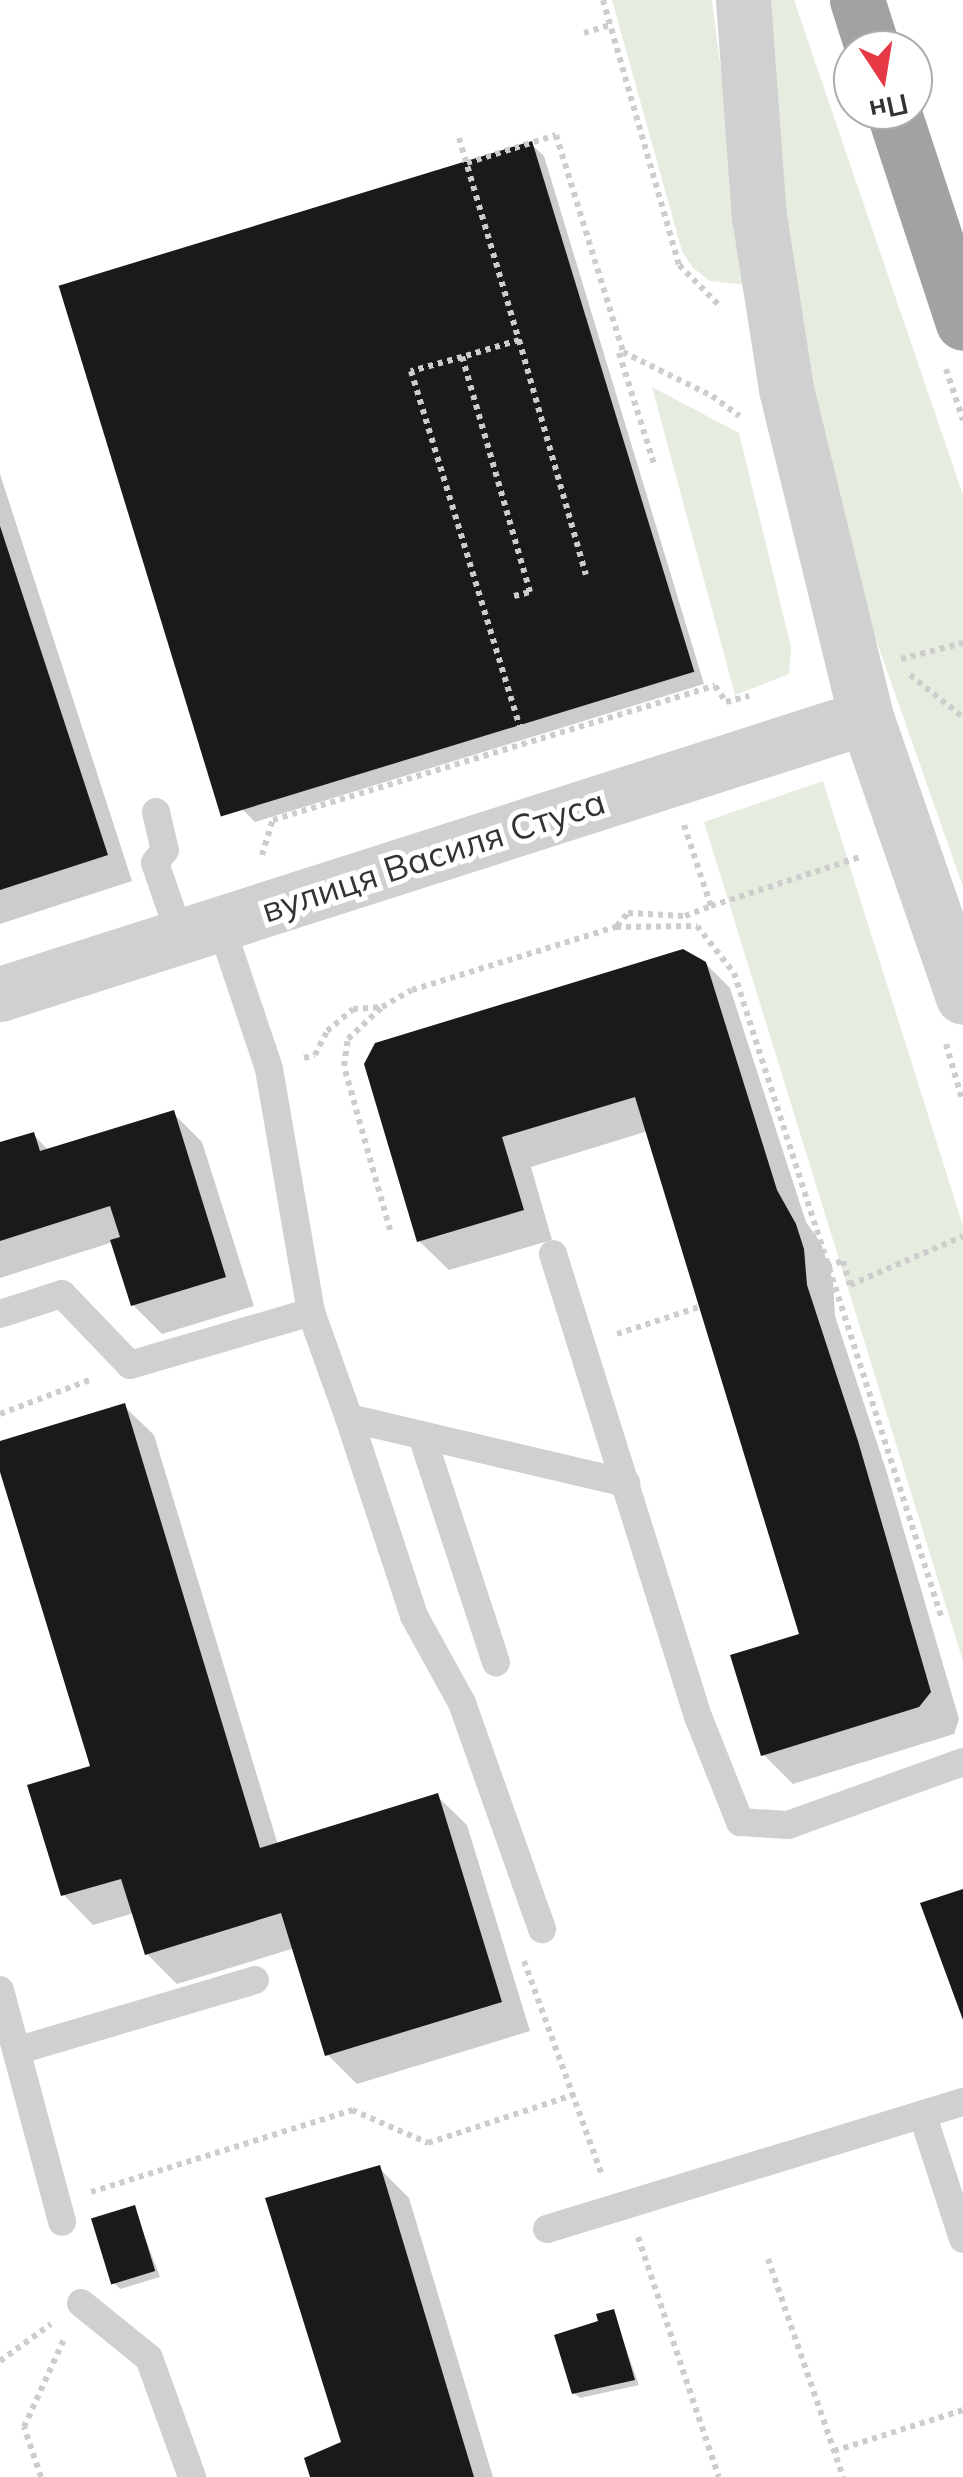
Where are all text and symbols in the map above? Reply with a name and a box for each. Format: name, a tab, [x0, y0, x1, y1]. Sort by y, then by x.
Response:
north arrow	[833, 30, 933, 130]
text: Пн	[866, 87, 912, 129]
street label: вулиця Василя Стуса	[256, 780, 610, 930]

